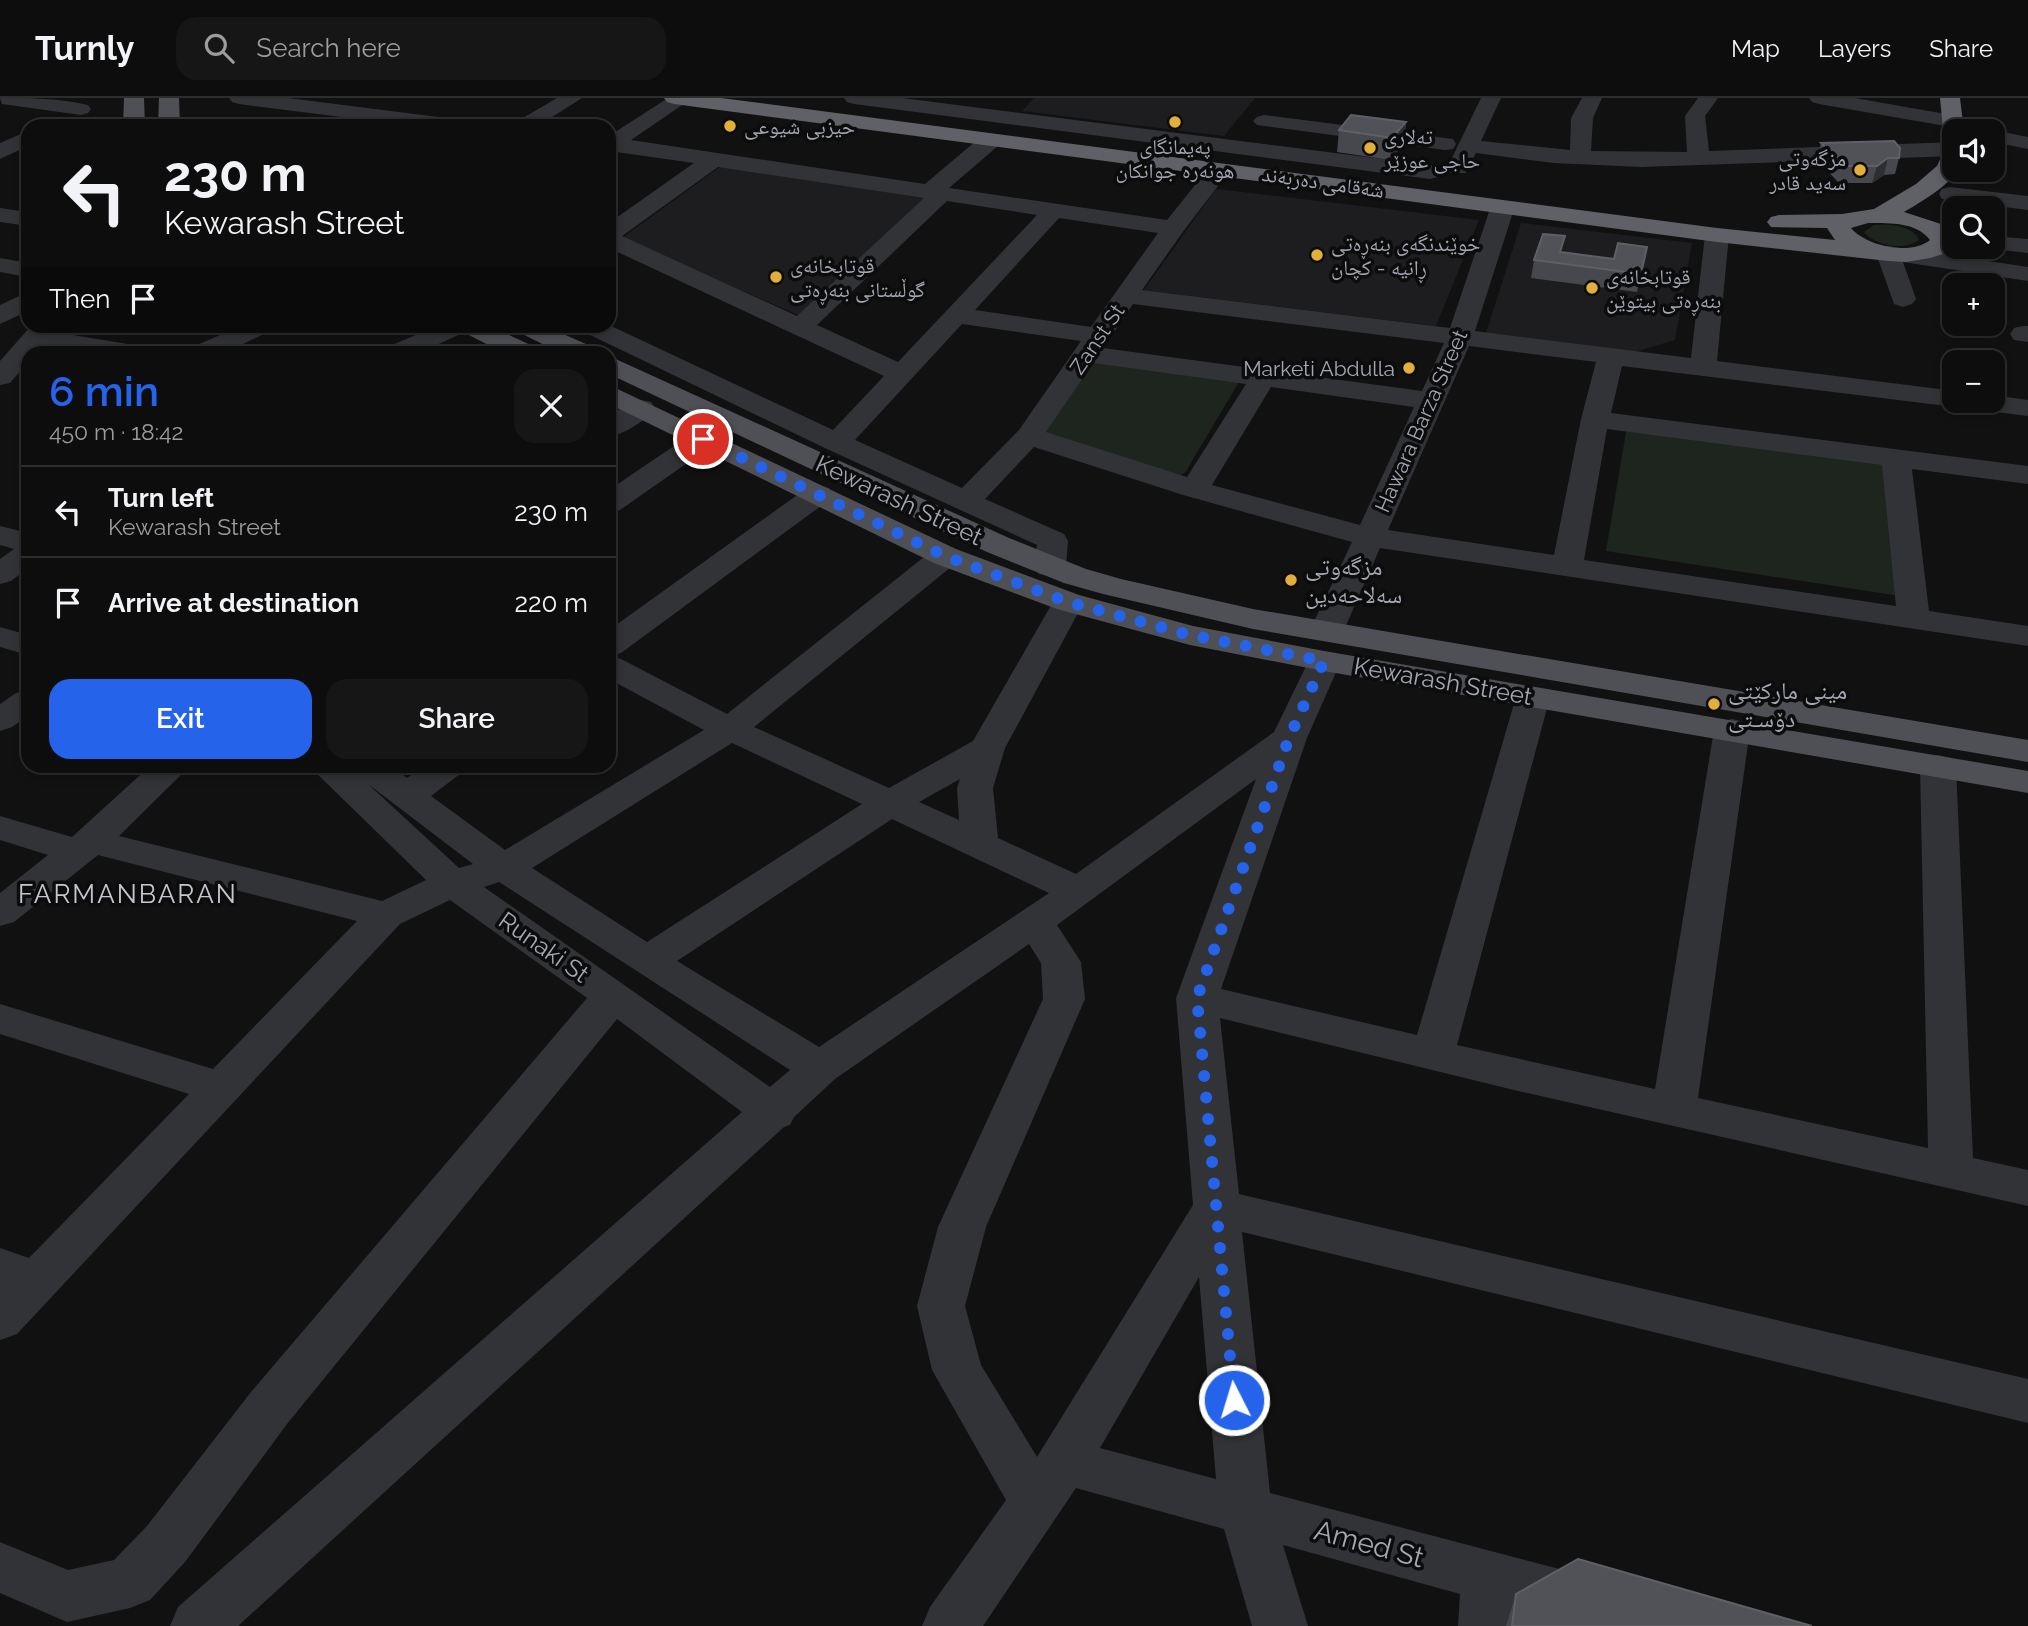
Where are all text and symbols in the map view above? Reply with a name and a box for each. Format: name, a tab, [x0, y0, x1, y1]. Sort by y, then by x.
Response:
search box	[176, 17, 666, 80]
text: Turnly	[35, 29, 134, 68]
icon: search	[200, 29, 238, 67]
text: Search here	[256, 33, 401, 63]
text: Map	[1731, 34, 1780, 63]
text: Layers	[1818, 34, 1891, 63]
text: Share	[1929, 34, 1993, 63]
place label: حیزبی شیوعی	[744, 114, 855, 140]
marker: پەیمانگای هونەرە جوانکان	[1167, 114, 1183, 130]
marker: حیزبی شیوعی	[722, 118, 738, 134]
map controls	[1942, 119, 2005, 413]
button: sound	[1942, 119, 2005, 182]
place label: تەلاری حاجی عوزێر	[1383, 124, 1480, 174]
place label: پەیمانگای هونەرە جوانکان	[1115, 134, 1235, 183]
marker: تەلاری حاجی عوزێر	[1362, 140, 1378, 156]
text: 230 m	[164, 145, 306, 202]
place label: مزگەوتی سەید قادر	[1768, 146, 1846, 195]
icon: left	[49, 147, 140, 238]
street label: شەقامی دەربەند	[1260, 161, 1386, 204]
marker: مزگەوتی سەید قادر	[1852, 162, 1868, 178]
button: search	[1942, 196, 2005, 259]
text: Kewarash Street	[164, 204, 405, 241]
place label: خوێندنگەی بنەڕەتی ڕانیە - کچان	[1331, 231, 1480, 284]
marker: خوێندنگەی بنەڕەتی ڕانیە - کچان	[1309, 247, 1325, 263]
place label: قوتابخانه‌ی گوڵستانی بنه‌ڕه‌تی	[790, 253, 925, 306]
place label: قوتابخانەی بنەڕەتی بیتوێن	[1606, 264, 1721, 317]
marker: قوتابخانه‌ی گوڵستانی بنه‌ڕه‌تی	[768, 269, 784, 285]
button: +	[1942, 273, 2005, 336]
icon: arrive	[124, 280, 162, 318]
marker: قوتابخانەی بنەڕەتی بیتوێن	[1584, 280, 1600, 296]
text: Then	[49, 284, 110, 314]
street label: Zanst St	[1065, 299, 1129, 379]
street label: Hawara Barza Street	[1370, 326, 1472, 516]
button: −	[1942, 350, 2005, 413]
place label: Marketi Abdulla	[1243, 356, 1395, 381]
marker: Marketi Abdulla	[1401, 360, 1417, 376]
text: 6 min	[49, 367, 159, 416]
button: close	[514, 369, 588, 443]
pin	[673, 409, 733, 469]
text: 450 m · 18:42	[49, 418, 184, 445]
icon: arrive	[684, 420, 722, 458]
street label: Kewarash Street	[811, 449, 987, 551]
text: Turn left	[108, 483, 214, 513]
icon: left	[49, 493, 87, 531]
text: 230 m	[514, 497, 588, 527]
text: Kewarash Street	[108, 513, 281, 540]
place label: مزگەوتی سەلاحەدین	[1305, 552, 1402, 609]
marker: مزگەوتی سەلاحەدین	[1283, 572, 1299, 588]
icon: arrive	[49, 584, 87, 622]
text: Arrive at destination	[108, 588, 359, 618]
text: 220 m	[514, 588, 588, 618]
street label: Kewarash Street	[1352, 651, 1534, 711]
place label: مینی مارکێتی دۆسـتی	[1728, 676, 1847, 733]
button: Exit	[49, 679, 312, 759]
button: Share	[326, 679, 588, 759]
marker: مینی مارکێتی دۆسـتی	[1706, 696, 1722, 712]
district label: FARMANBARAN	[18, 879, 238, 909]
street label: Runaki St	[493, 905, 595, 989]
position arrow	[1197, 1363, 1271, 1437]
street label: Amed St	[1311, 1514, 1428, 1575]

